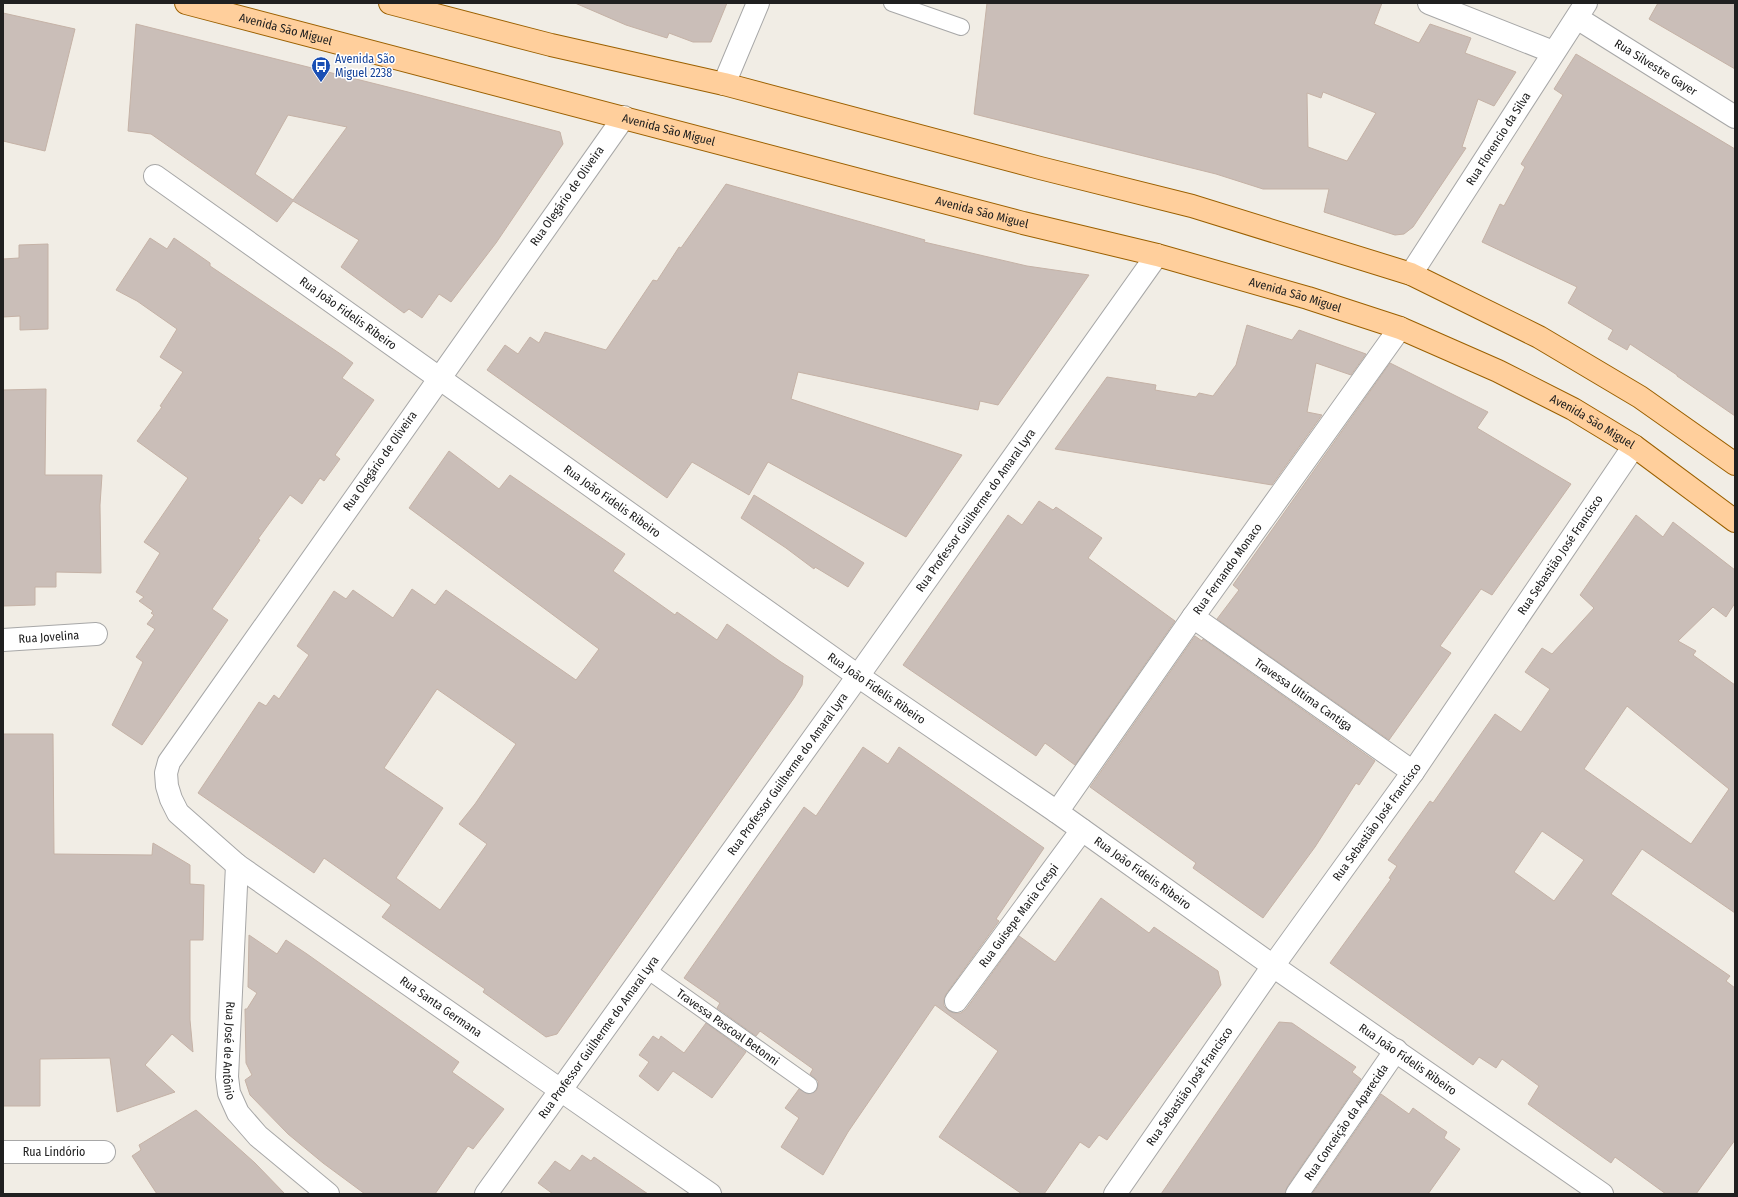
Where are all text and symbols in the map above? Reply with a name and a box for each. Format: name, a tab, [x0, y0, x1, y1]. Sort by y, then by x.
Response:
street label: Avenida São Miguel	[238, 10, 334, 48]
street label: Rua Silvestre Gayer	[1612, 36, 1700, 99]
place label: Avenida São Miguel 2238	[335, 52, 395, 80]
bus stop icon: Avenida São Miguel 2238	[310, 55, 332, 83]
street label: Rua Florencio da Silva	[1463, 90, 1534, 188]
street label: Avenida São Miguel	[621, 111, 717, 149]
street label: Rua Olegário de Oliveira	[527, 143, 607, 249]
street label: Avenida São Miguel	[934, 193, 1030, 231]
street label: Rua João Fidelis Ribeiro	[297, 274, 399, 353]
street label: Avenida São Miguel	[1247, 275, 1343, 315]
street label: Avenida São Miguel	[1548, 392, 1637, 452]
street label: Rua Olegário de Oliveira	[340, 408, 420, 514]
street label: Rua Professor Guilherme do Amaral Lyra	[913, 426, 1038, 595]
street label: Rua João Fidelis Ribeiro	[561, 462, 663, 540]
street label: Rua Sebastião José Francisco	[1515, 492, 1606, 617]
street label: Rua Fernando Monaco	[1190, 520, 1265, 617]
street label: Rua Jovelina	[18, 628, 80, 646]
street label: Rua João Fidelis Ribeiro	[825, 650, 928, 727]
street label: Travessa Ultima Cantiga	[1252, 656, 1355, 734]
street label: Rua Professor Guilherme do Amaral Lyra	[724, 690, 851, 858]
street label: Rua Sebastião José Francisco	[1330, 761, 1424, 883]
street label: Rua João Fidelis Ribeiro	[1092, 834, 1194, 912]
street label: Rua Guisepe Maria Crespi	[976, 861, 1061, 970]
street label: Rua Professor Guilherme do Amaral Lyra	[535, 953, 662, 1121]
street label: Rua Santa Germana	[397, 973, 485, 1040]
street label: Travessa Pascoal Betonni	[674, 986, 782, 1068]
street label: Rua José de Antônio	[220, 1001, 238, 1102]
street label: Rua João Fidelis Ribeiro	[1356, 1021, 1459, 1098]
street label: Rua Sebastião José Francisco	[1144, 1024, 1236, 1148]
street label: Rua Conceição da Aparecida	[1301, 1061, 1391, 1183]
street label: Rua Lindório	[23, 1145, 85, 1159]

